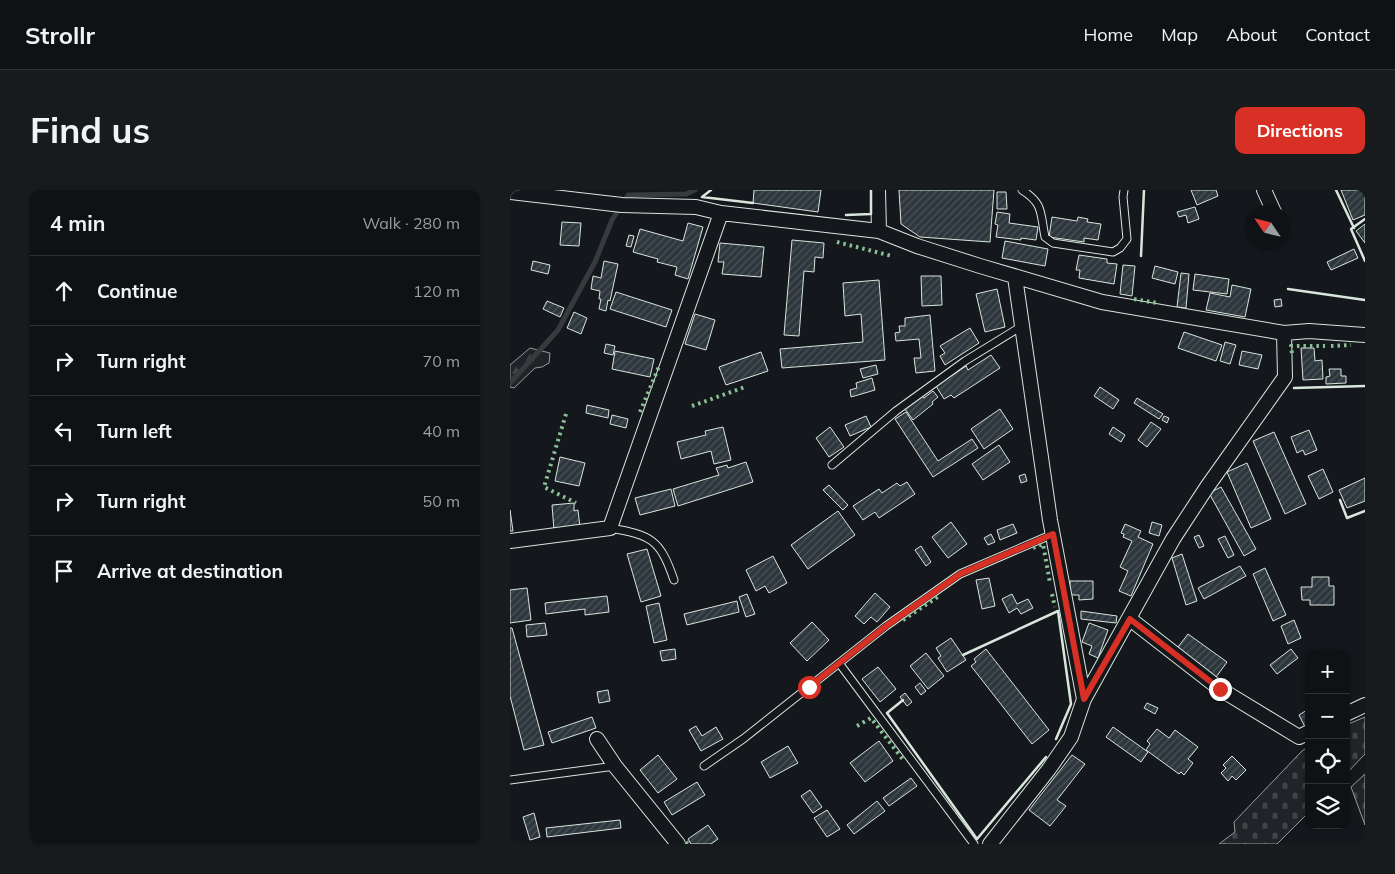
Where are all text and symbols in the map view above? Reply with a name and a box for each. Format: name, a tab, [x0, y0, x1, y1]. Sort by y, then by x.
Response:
text: Strollr	[25, 20, 95, 50]
text: Home	[1083, 23, 1133, 46]
text: Map	[1161, 23, 1198, 46]
text: About	[1226, 23, 1277, 46]
text: Contact	[1305, 23, 1370, 46]
button: Directions	[1235, 107, 1365, 154]
text: Find us	[30, 108, 150, 152]
north arrow	[1245, 205, 1290, 250]
text: 4 min	[50, 210, 105, 236]
text: Walk · 280 m	[362, 213, 460, 233]
icon: ahead	[50, 277, 78, 305]
text: Continue	[97, 279, 177, 303]
text: 120 m	[413, 281, 460, 301]
icon: right	[50, 347, 78, 375]
text: Turn right	[97, 349, 186, 373]
text: 70 m	[423, 351, 460, 371]
icon: left	[50, 417, 78, 445]
text: Turn left	[97, 419, 172, 443]
text: 40 m	[423, 421, 460, 441]
icon: right	[50, 487, 78, 515]
text: Turn right	[97, 489, 186, 513]
text: 50 m	[423, 491, 460, 511]
icon: arrive	[50, 557, 78, 585]
text: Arrive at destination	[97, 559, 283, 583]
map controls	[1305, 649, 1350, 829]
button: +	[1305, 649, 1350, 694]
route start	[798, 676, 821, 699]
route end	[1209, 678, 1232, 701]
button: −	[1305, 694, 1350, 739]
button: locate	[1305, 739, 1350, 784]
button: layers	[1305, 784, 1350, 829]

